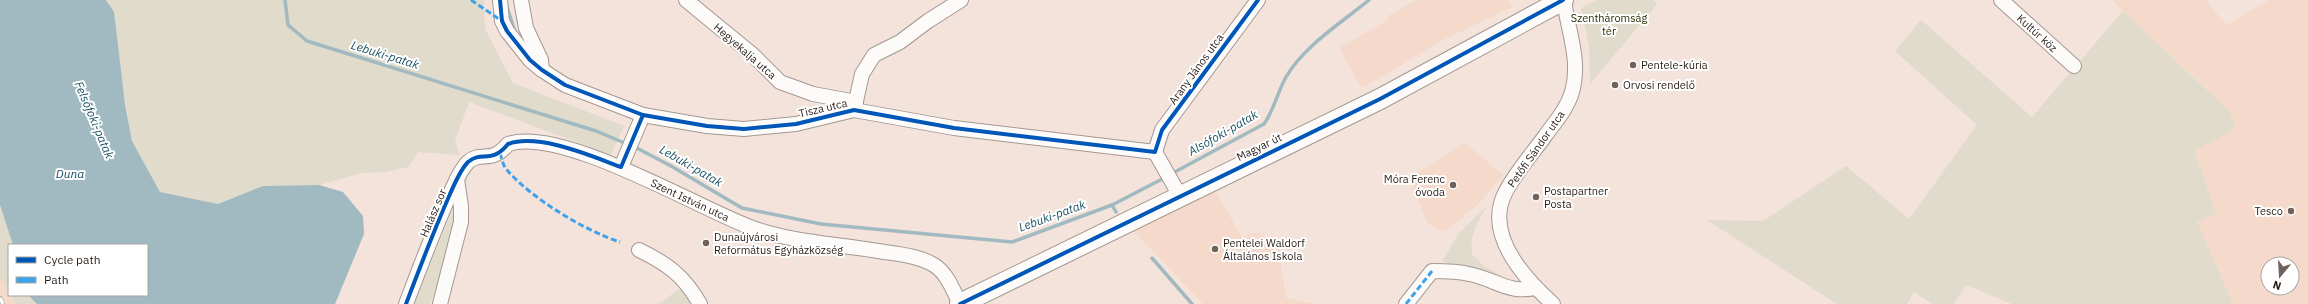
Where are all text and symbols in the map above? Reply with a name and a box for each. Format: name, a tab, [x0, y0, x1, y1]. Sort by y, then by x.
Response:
park label: Szentháromság tér	[1571, 11, 1647, 38]
street label: Kultúr köz	[2014, 11, 2060, 55]
street label: Hegyekalja utca	[711, 20, 779, 82]
street label: Arany János utca	[1166, 31, 1227, 107]
water label: Lebuki-patak	[349, 37, 422, 72]
place label: Pentele-kúria	[1641, 58, 1708, 72]
marker: Pentele-kúria	[1628, 60, 1638, 70]
place label: Orvosi rendelő	[1623, 78, 1695, 92]
water label: Felsőfoki-patak	[71, 79, 118, 161]
marker: Orvosi rendelő	[1610, 80, 1620, 90]
street label: Tisza utca	[797, 96, 849, 120]
water label: Alsófoki-patak	[1184, 106, 1261, 159]
street label: Petőfi Sándor utca	[1504, 108, 1568, 190]
street label: Magyar út	[1234, 130, 1284, 164]
water label: Lebuki-patak	[657, 142, 726, 190]
water label: Duna	[56, 166, 84, 181]
place label: Móra Ferenc óvoda	[1384, 172, 1445, 199]
street label: Szent István utca	[648, 176, 732, 224]
marker: Móra Ferenc óvoda	[1448, 180, 1458, 190]
place label: Postapartner Posta	[1544, 184, 1608, 211]
street label: Halász sor	[417, 187, 449, 239]
marker: Postapartner Posta	[1531, 192, 1541, 202]
water label: Lebuki-patak	[1016, 196, 1088, 235]
place label: Tesco	[2254, 204, 2283, 218]
marker: Tesco	[2286, 206, 2296, 216]
place label: Dunaújvárosi Református Egyházközség	[714, 230, 843, 257]
place label: Pentelei Waldorf Általános Iskola	[1223, 236, 1305, 263]
marker: Dunaújvárosi Református Egyházközség	[701, 238, 711, 248]
legend	[8, 244, 148, 296]
marker: Pentelei Waldorf Általános Iskola	[1210, 244, 1220, 254]
text: Cycle path	[44, 252, 101, 267]
north arrow	[2260, 256, 2300, 296]
text: Path	[44, 272, 69, 287]
text: N	[2271, 278, 2283, 293]

